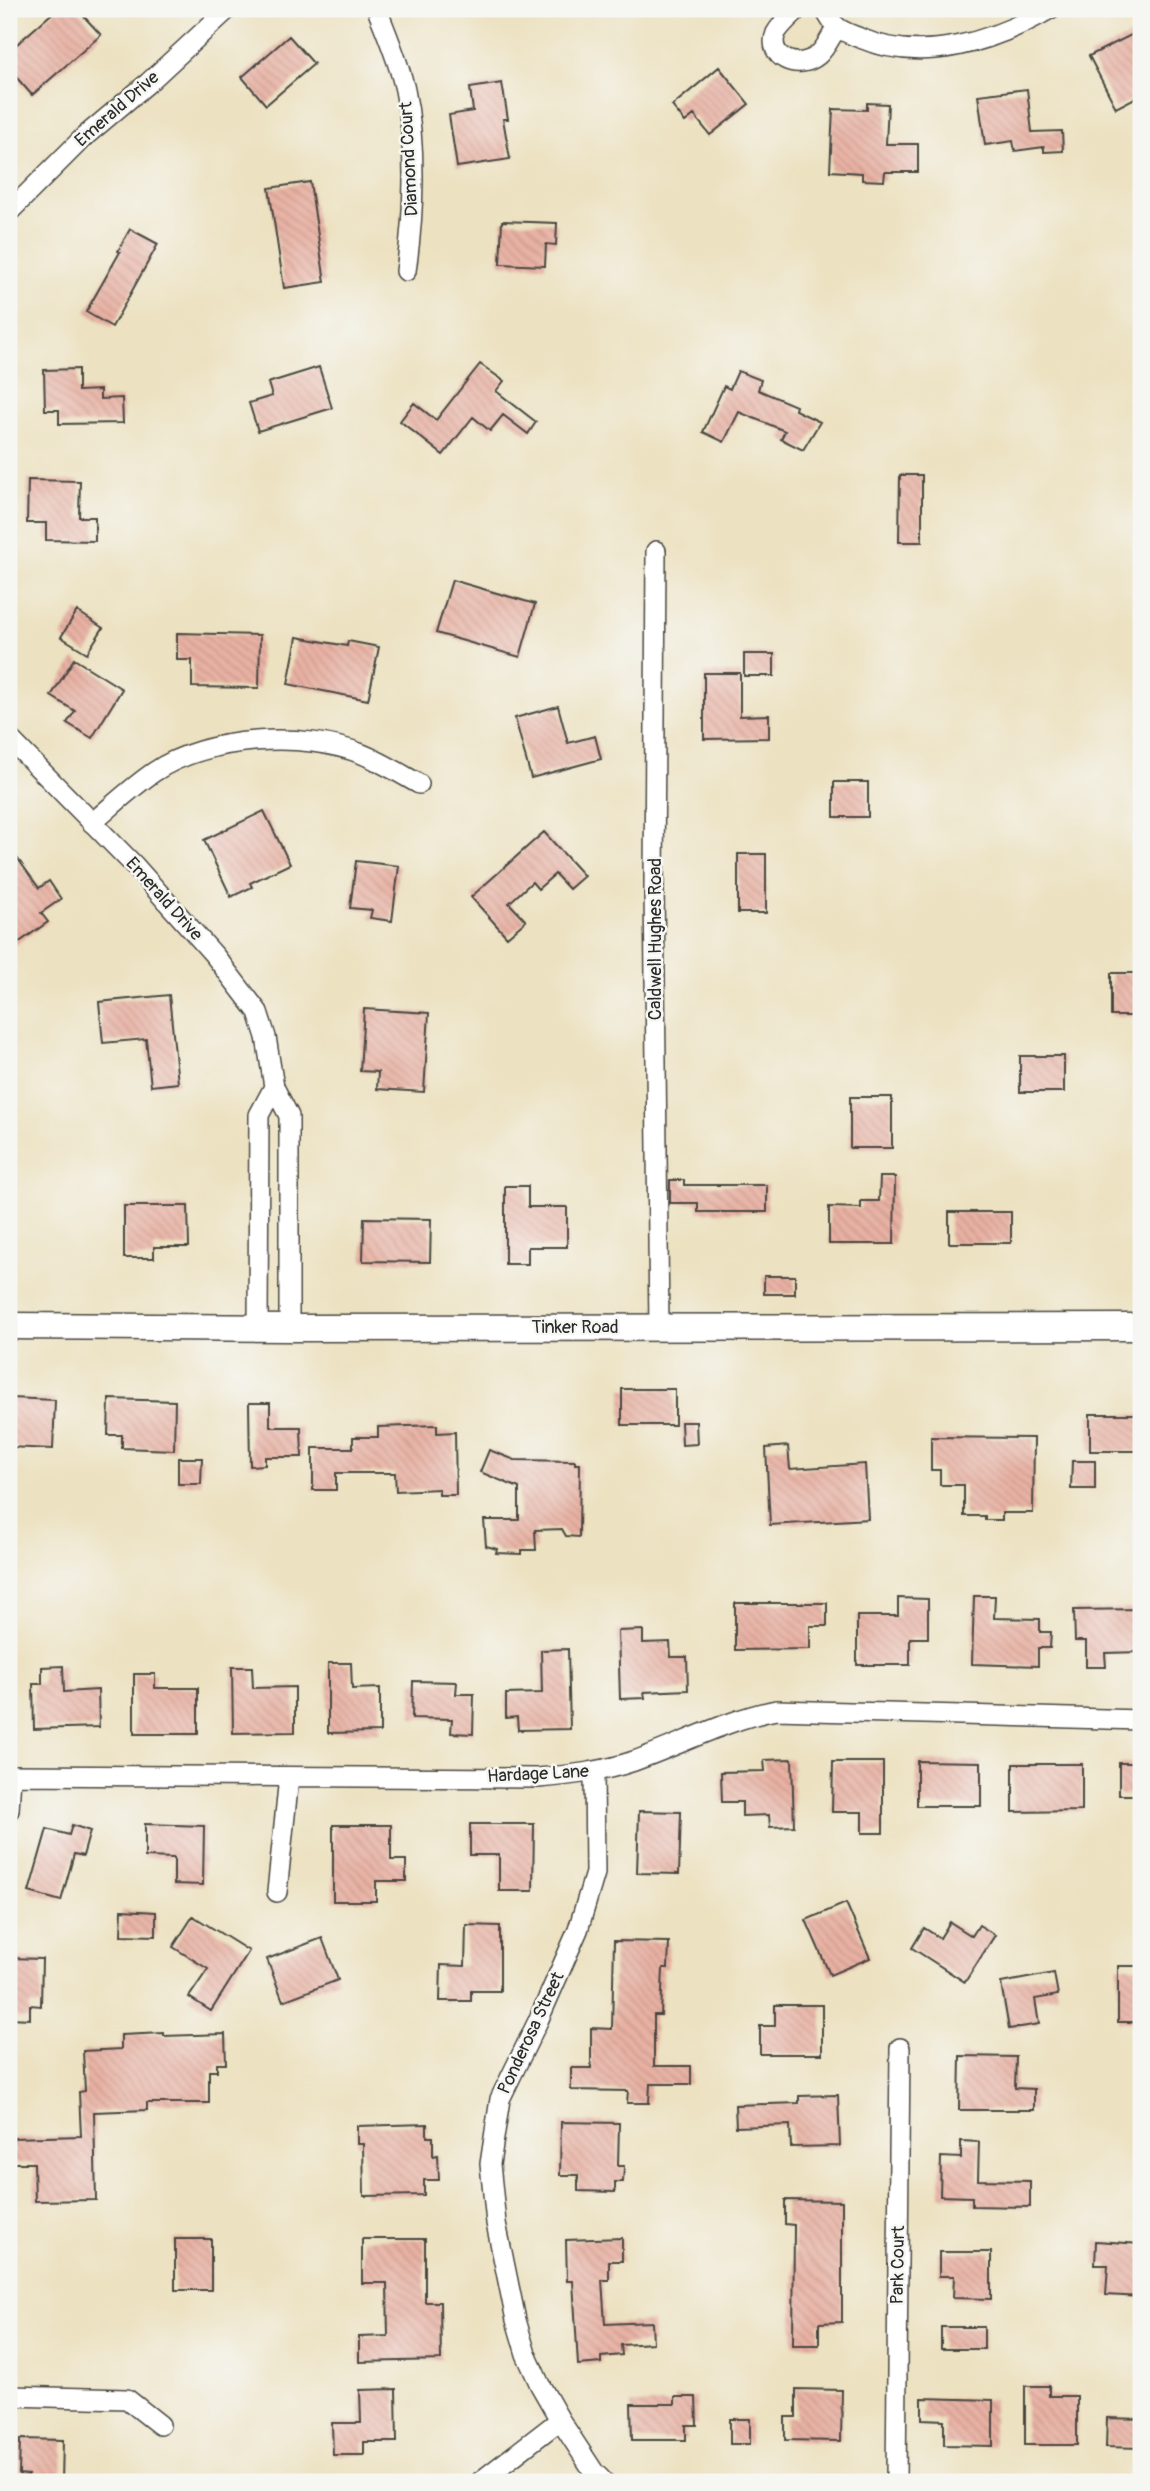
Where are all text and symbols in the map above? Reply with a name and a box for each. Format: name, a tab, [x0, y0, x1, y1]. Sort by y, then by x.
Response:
street label: Emerald Drive	[70, 66, 164, 152]
street label: Diamond Court	[394, 100, 423, 217]
street label: Emerald Drive	[121, 852, 208, 946]
street label: Caldwell Hughes Road	[644, 858, 667, 1020]
street label: Tinker Road	[531, 1316, 619, 1339]
street label: Hardage Lane	[487, 1760, 590, 1788]
street label: Ponderosa Street	[493, 1967, 570, 2098]
street label: Park Court	[886, 2225, 910, 2305]

